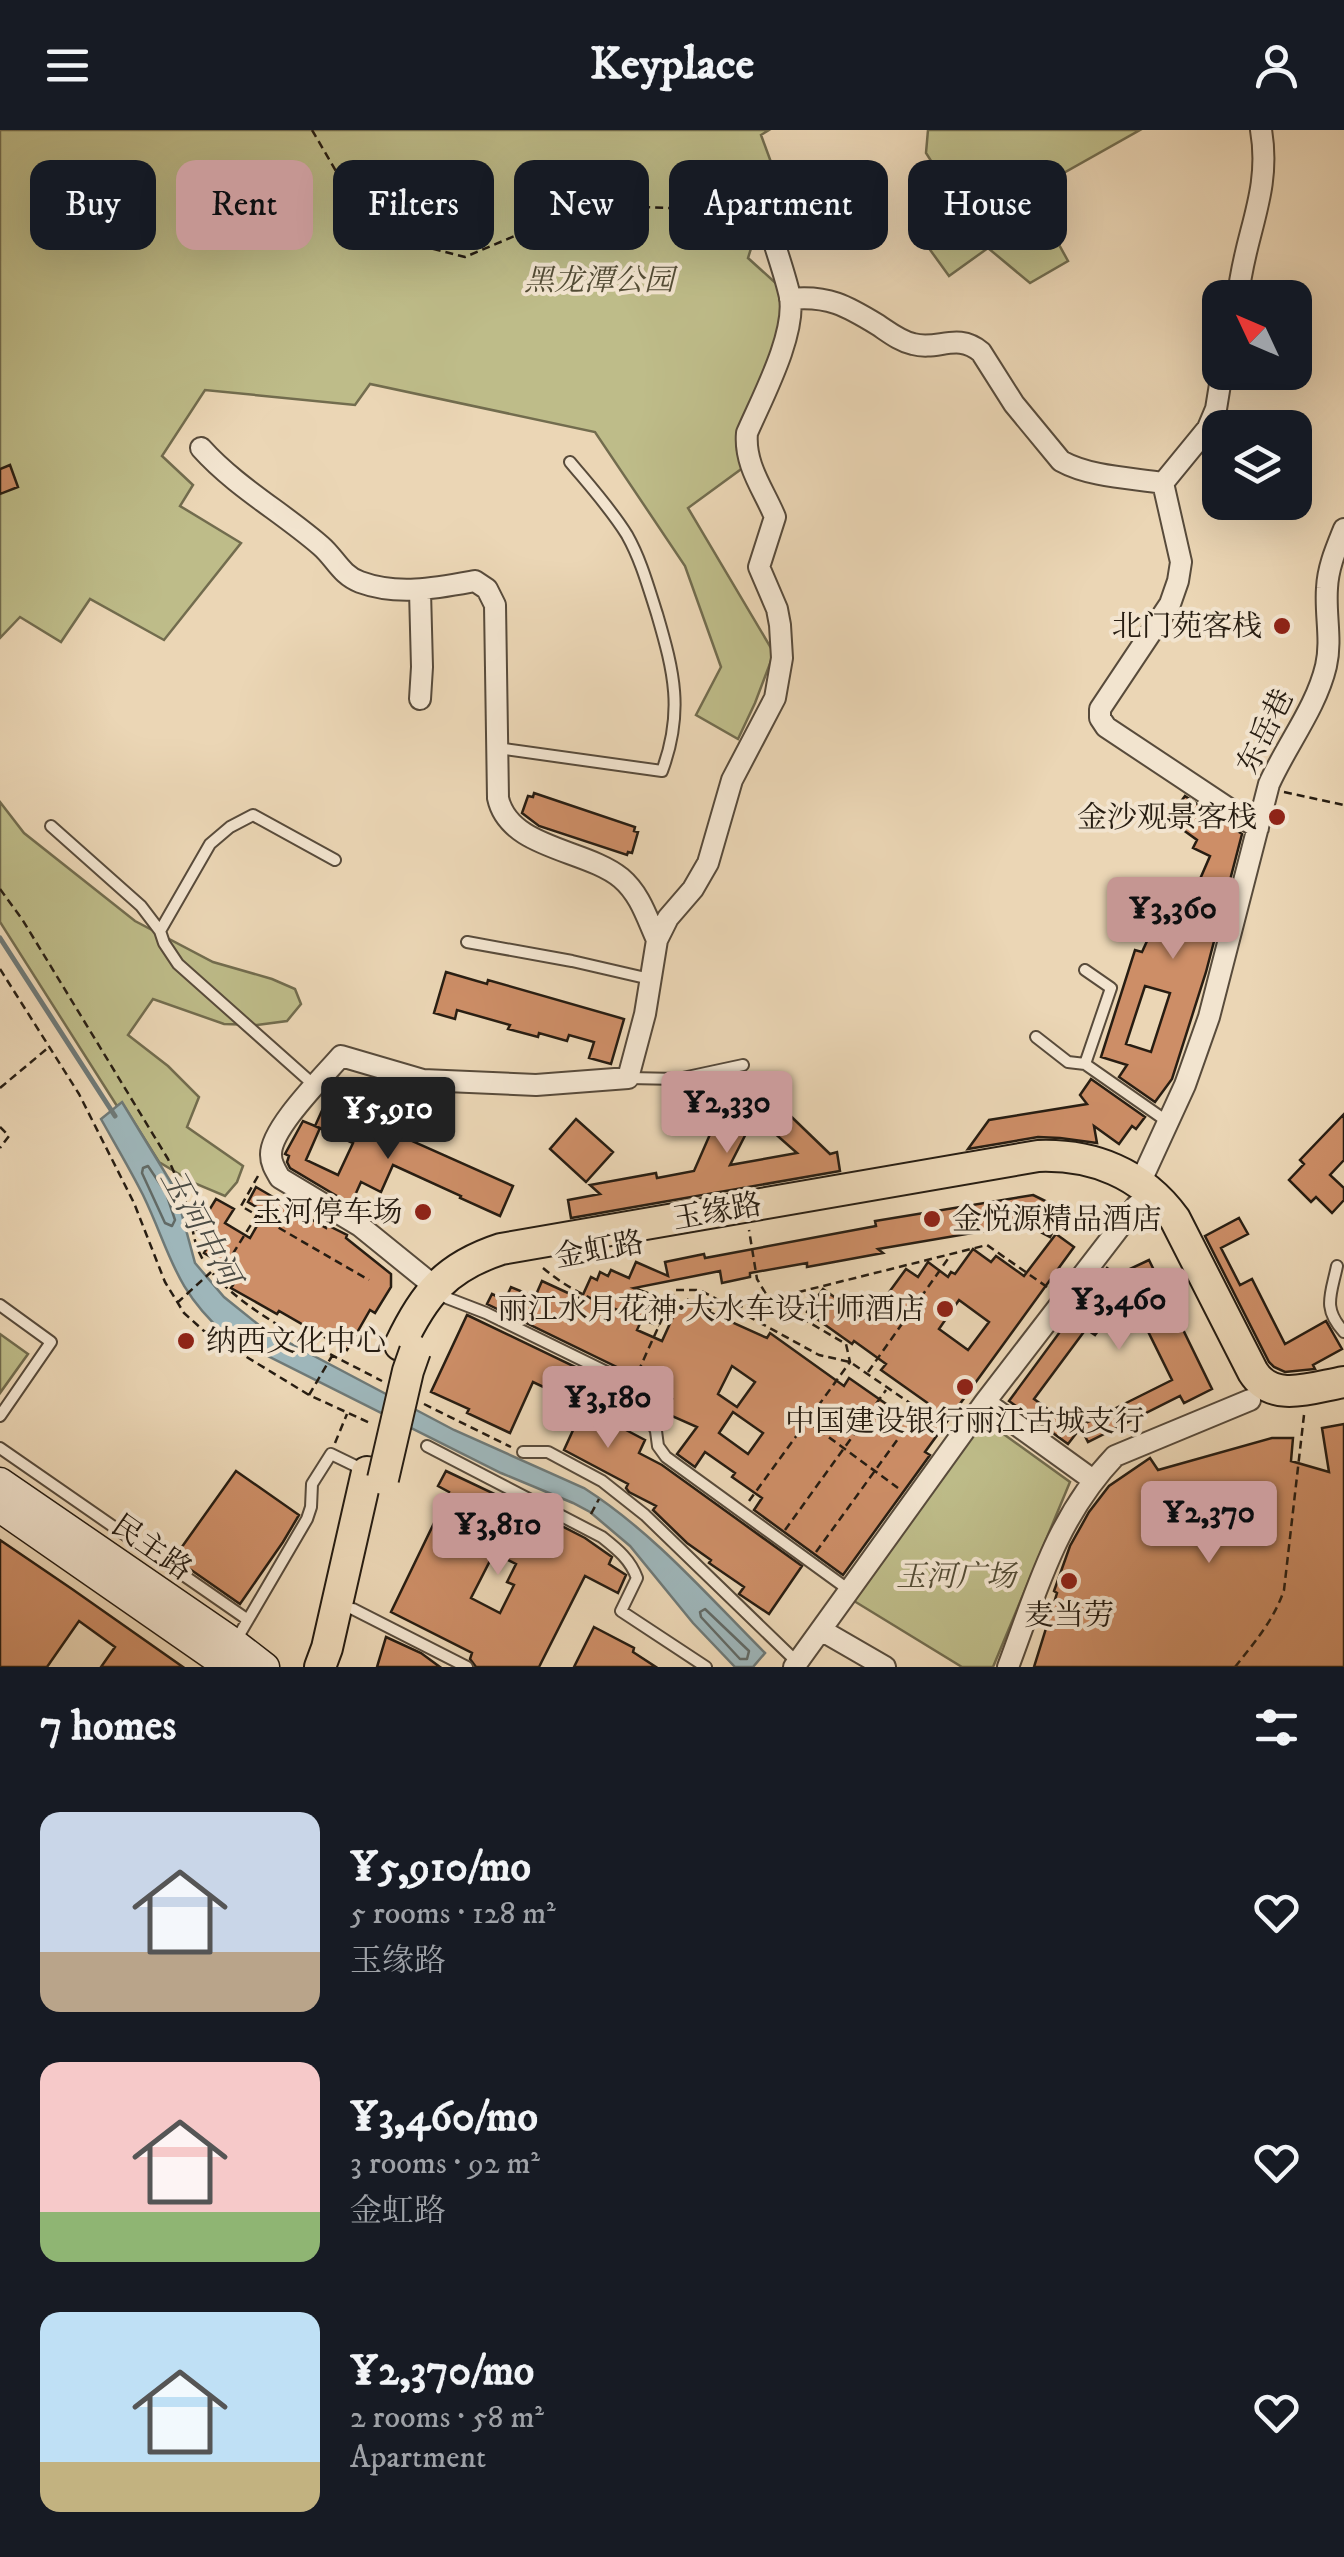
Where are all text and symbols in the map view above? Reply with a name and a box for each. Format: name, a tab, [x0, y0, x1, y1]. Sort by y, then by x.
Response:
text: Keyplace	[590, 37, 754, 93]
icon: menu	[40, 38, 95, 93]
icon: person	[1249, 38, 1304, 93]
chip: Buy	[30, 160, 156, 250]
chip: Rent	[176, 160, 313, 250]
chip: Filters	[333, 160, 494, 250]
chip: New	[514, 160, 649, 250]
chip: Apartment	[669, 160, 888, 250]
chip: House	[908, 160, 1067, 250]
park label: 黑龙潭公园	[524, 263, 678, 300]
north arrow	[1202, 280, 1312, 390]
map controls	[1202, 280, 1312, 520]
button: layers	[1202, 410, 1312, 520]
place label: 北门苑客栈	[1112, 609, 1262, 646]
marker: 北门苑客栈	[1271, 615, 1293, 637]
street label: 东岳巷	[1230, 683, 1303, 780]
place label: 金沙观景客栈	[1077, 800, 1257, 837]
marker: 金沙观景客栈	[1266, 806, 1288, 828]
pin: ¥3,360	[1092, 877, 1254, 962]
text: ¥3,360	[1129, 889, 1217, 929]
pin: ¥2,330	[646, 1071, 808, 1156]
pin: ¥5,910	[307, 1077, 469, 1162]
text: ¥2,330	[683, 1083, 771, 1123]
text: ¥5,910	[343, 1089, 433, 1129]
water label: 玉河中河	[151, 1162, 250, 1298]
street label: 玉缘路	[670, 1186, 765, 1239]
place label: 玉河停车场	[253, 1195, 403, 1232]
marker: 玉河停车场	[412, 1201, 434, 1223]
place label: 金悦源精品酒店	[952, 1202, 1162, 1239]
marker: 金悦源精品酒店	[921, 1208, 943, 1230]
street label: 金虹路	[552, 1224, 647, 1277]
pin: ¥3,460	[1038, 1268, 1200, 1353]
text: ¥3,460	[1072, 1280, 1166, 1320]
place label: 丽江水月花神·大水车设计师酒店	[498, 1292, 925, 1329]
marker: 丽江水月花神·大水车设计师酒店	[934, 1298, 956, 1320]
place label: 纳西文化中心	[206, 1324, 386, 1361]
marker: 纳西文化中心	[175, 1330, 197, 1352]
pin: ¥3,180	[527, 1366, 689, 1451]
marker: 中国建设银行丽江古城支行	[954, 1376, 976, 1398]
text: ¥3,180	[564, 1378, 652, 1418]
place label: 中国建设银行丽江古城支行	[785, 1404, 1145, 1441]
pin: ¥2,370	[1128, 1481, 1290, 1566]
pin: ¥3,810	[417, 1493, 579, 1578]
text: ¥2,370	[1163, 1493, 1255, 1533]
text: ¥3,810	[455, 1505, 541, 1545]
street label: 民主路	[104, 1507, 199, 1589]
park label: 玉河广场	[896, 1559, 1019, 1596]
marker: 麦当劳	[1058, 1570, 1080, 1592]
place label: 麦当劳	[1024, 1598, 1114, 1635]
icon: filters	[1249, 1700, 1304, 1755]
text: 7 homes	[40, 1701, 176, 1753]
text: ¥5,910/mo	[350, 1842, 531, 1894]
icon: home	[120, 1852, 240, 1972]
icon: heart	[1249, 1885, 1304, 1940]
text: 5 rooms · 128 m²	[350, 1894, 556, 1934]
text: 玉缘路	[350, 1942, 446, 1982]
text: ¥3,460/mo	[350, 2092, 538, 2144]
icon: home	[120, 2102, 240, 2222]
icon: heart	[1249, 2135, 1304, 2190]
text: 3 rooms · 92 m²	[350, 2144, 540, 2184]
text: 金虹路	[350, 2192, 446, 2232]
text: ¥2,370/mo	[350, 2346, 534, 2398]
icon: home	[120, 2352, 240, 2472]
icon: heart	[1249, 2385, 1304, 2440]
text: 2 rooms · 58 m²	[350, 2398, 544, 2438]
text: Apartment	[350, 2438, 486, 2478]

